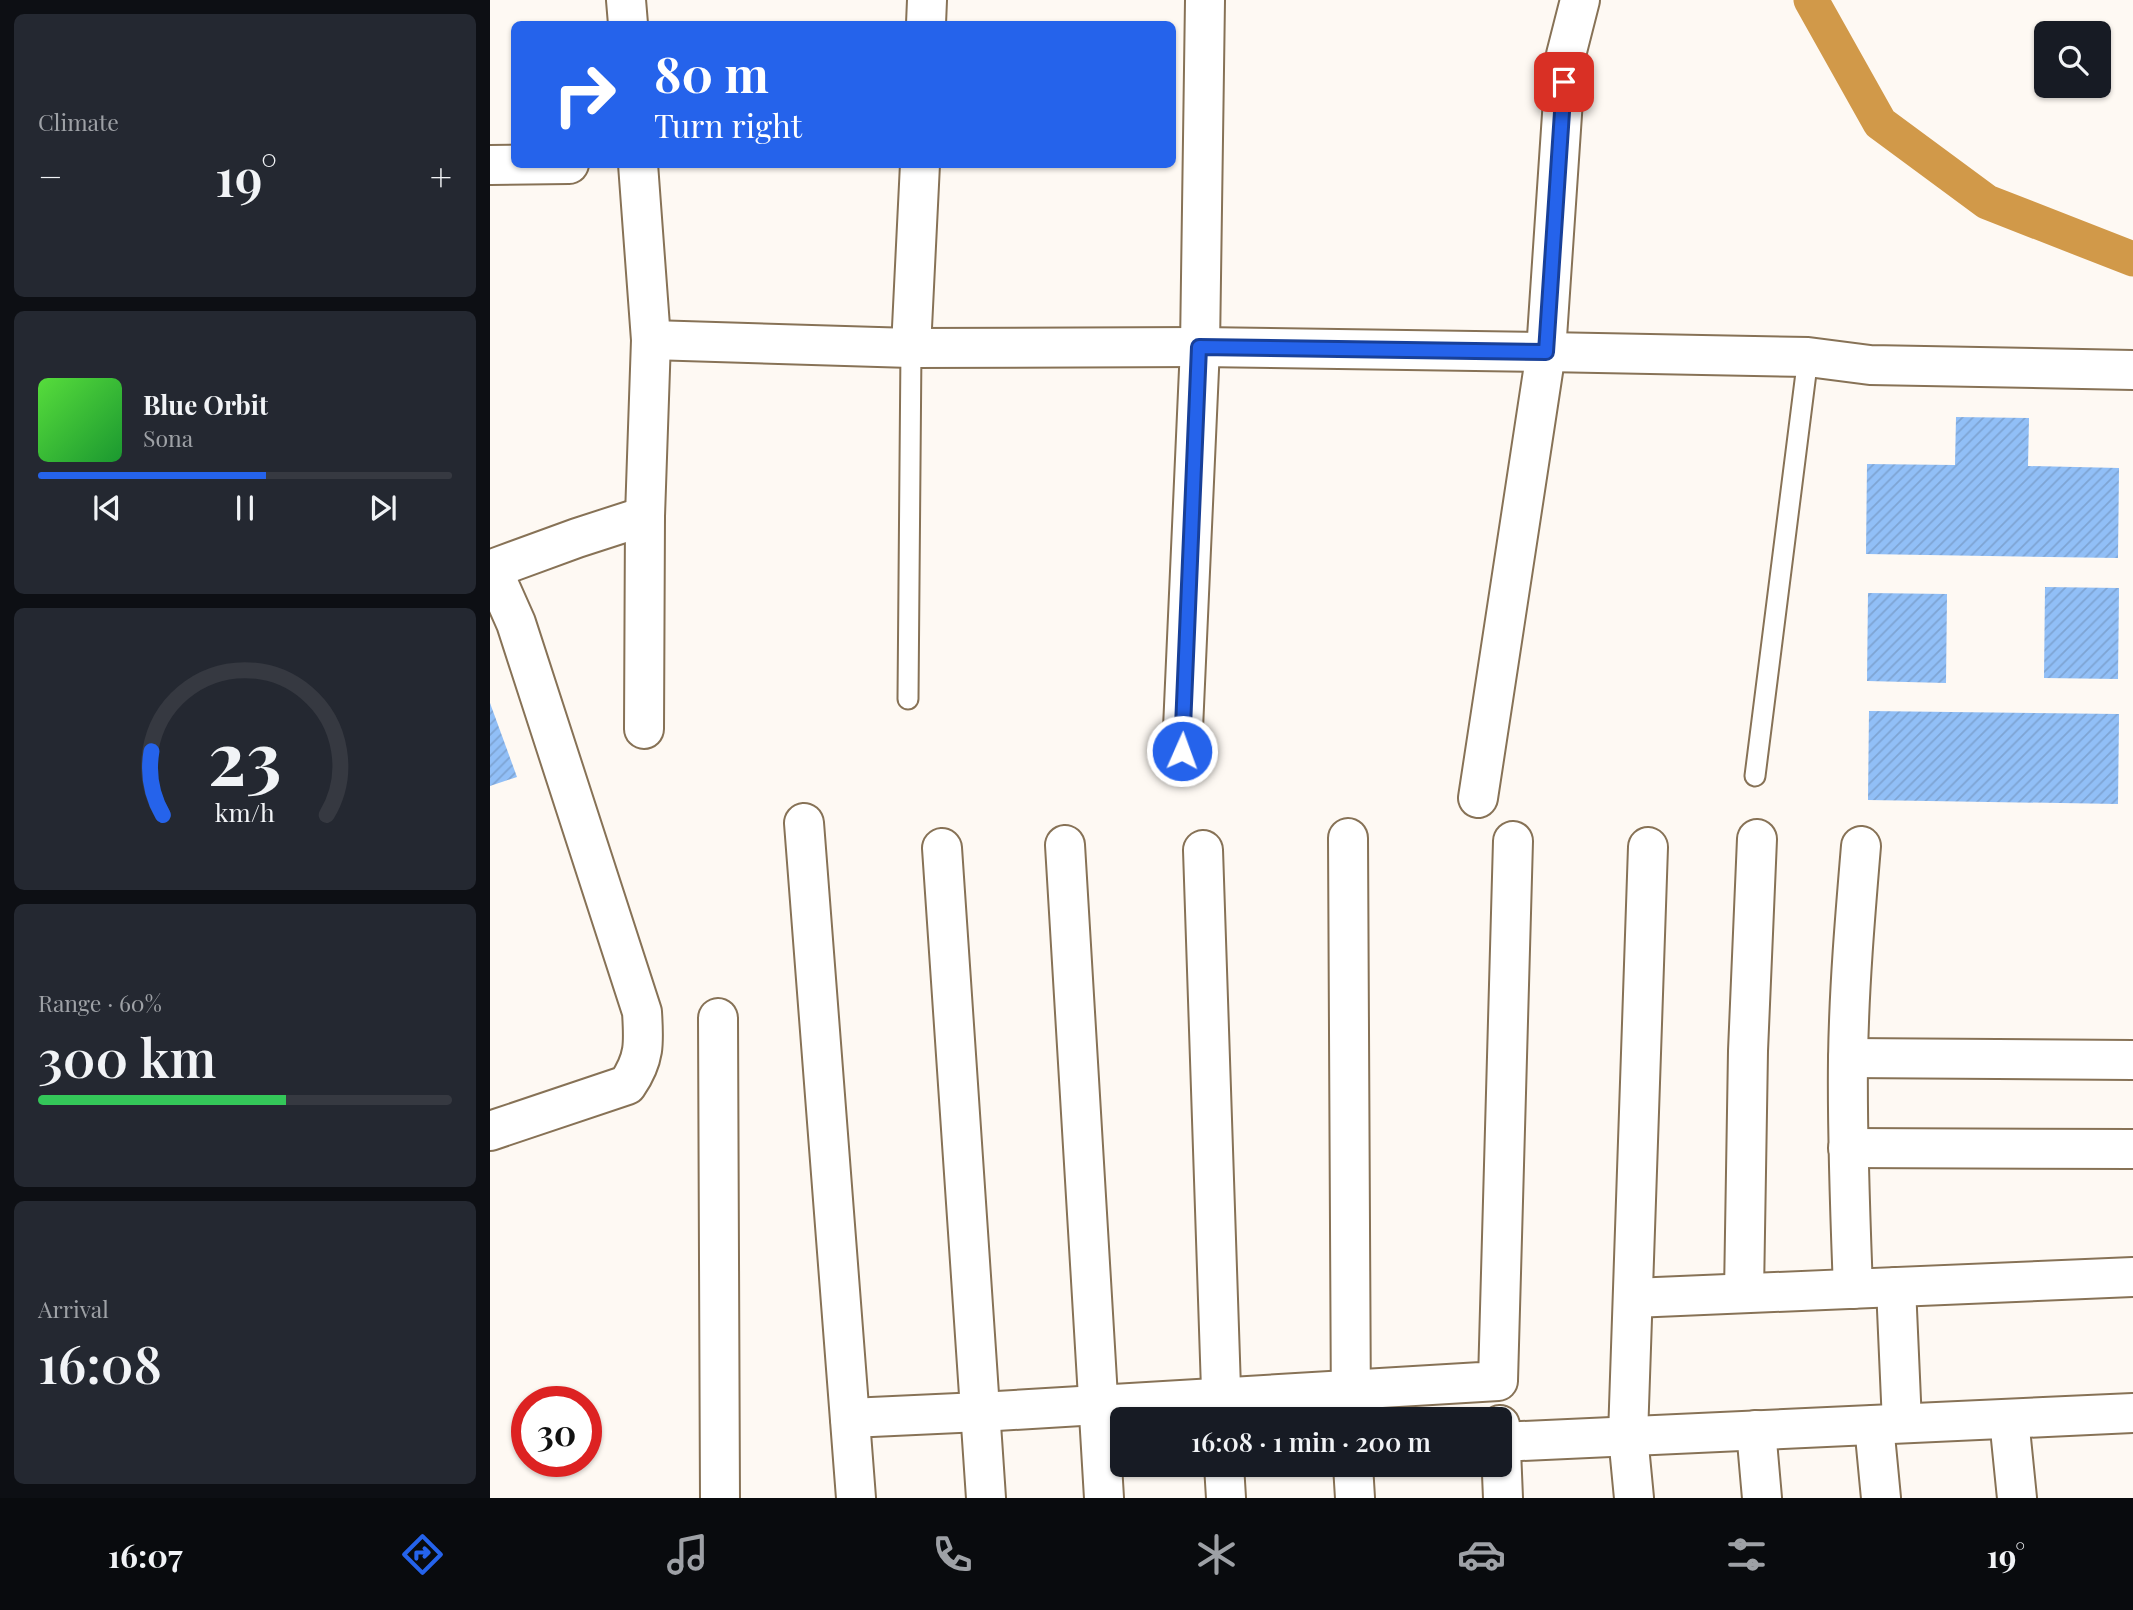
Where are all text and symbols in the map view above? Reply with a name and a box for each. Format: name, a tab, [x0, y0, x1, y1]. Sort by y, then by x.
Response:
map controls	[2034, 21, 2111, 98]
button: search	[2034, 21, 2111, 98]
text: 80 m	[654, 40, 769, 105]
icon: right	[539, 49, 630, 140]
pin	[1534, 52, 1594, 112]
icon: arrive	[1545, 63, 1583, 101]
text: Turn right	[654, 103, 802, 146]
text: Climate	[38, 106, 119, 137]
text: 19°	[215, 141, 277, 210]
text: −	[38, 150, 63, 201]
text: +	[430, 150, 452, 201]
text: Blue Orbit	[143, 387, 268, 422]
text: Sona	[143, 422, 193, 453]
icon: previous	[88, 489, 126, 527]
icon: pause	[226, 489, 264, 527]
icon: next	[364, 489, 402, 527]
text: 23	[208, 706, 282, 803]
position arrow	[1145, 714, 1219, 788]
text: km/h	[215, 795, 275, 828]
text: Range · 60%	[38, 987, 162, 1018]
text: 300 km	[38, 1022, 216, 1091]
text: Arrival	[38, 1293, 109, 1324]
text: 16:08	[38, 1328, 162, 1397]
speed limit sign: 30	[511, 1386, 602, 1477]
text: 16:08 · 1 min · 200 m	[1191, 1424, 1431, 1459]
icon: directions	[398, 1530, 447, 1579]
icon: music	[663, 1530, 712, 1579]
icon: phone	[928, 1530, 977, 1579]
icon: climate	[1192, 1530, 1241, 1579]
icon: car	[1457, 1530, 1506, 1579]
icon: filters	[1722, 1530, 1771, 1579]
text: 16:07	[108, 1533, 183, 1576]
text: 19°	[1986, 1533, 2025, 1576]

